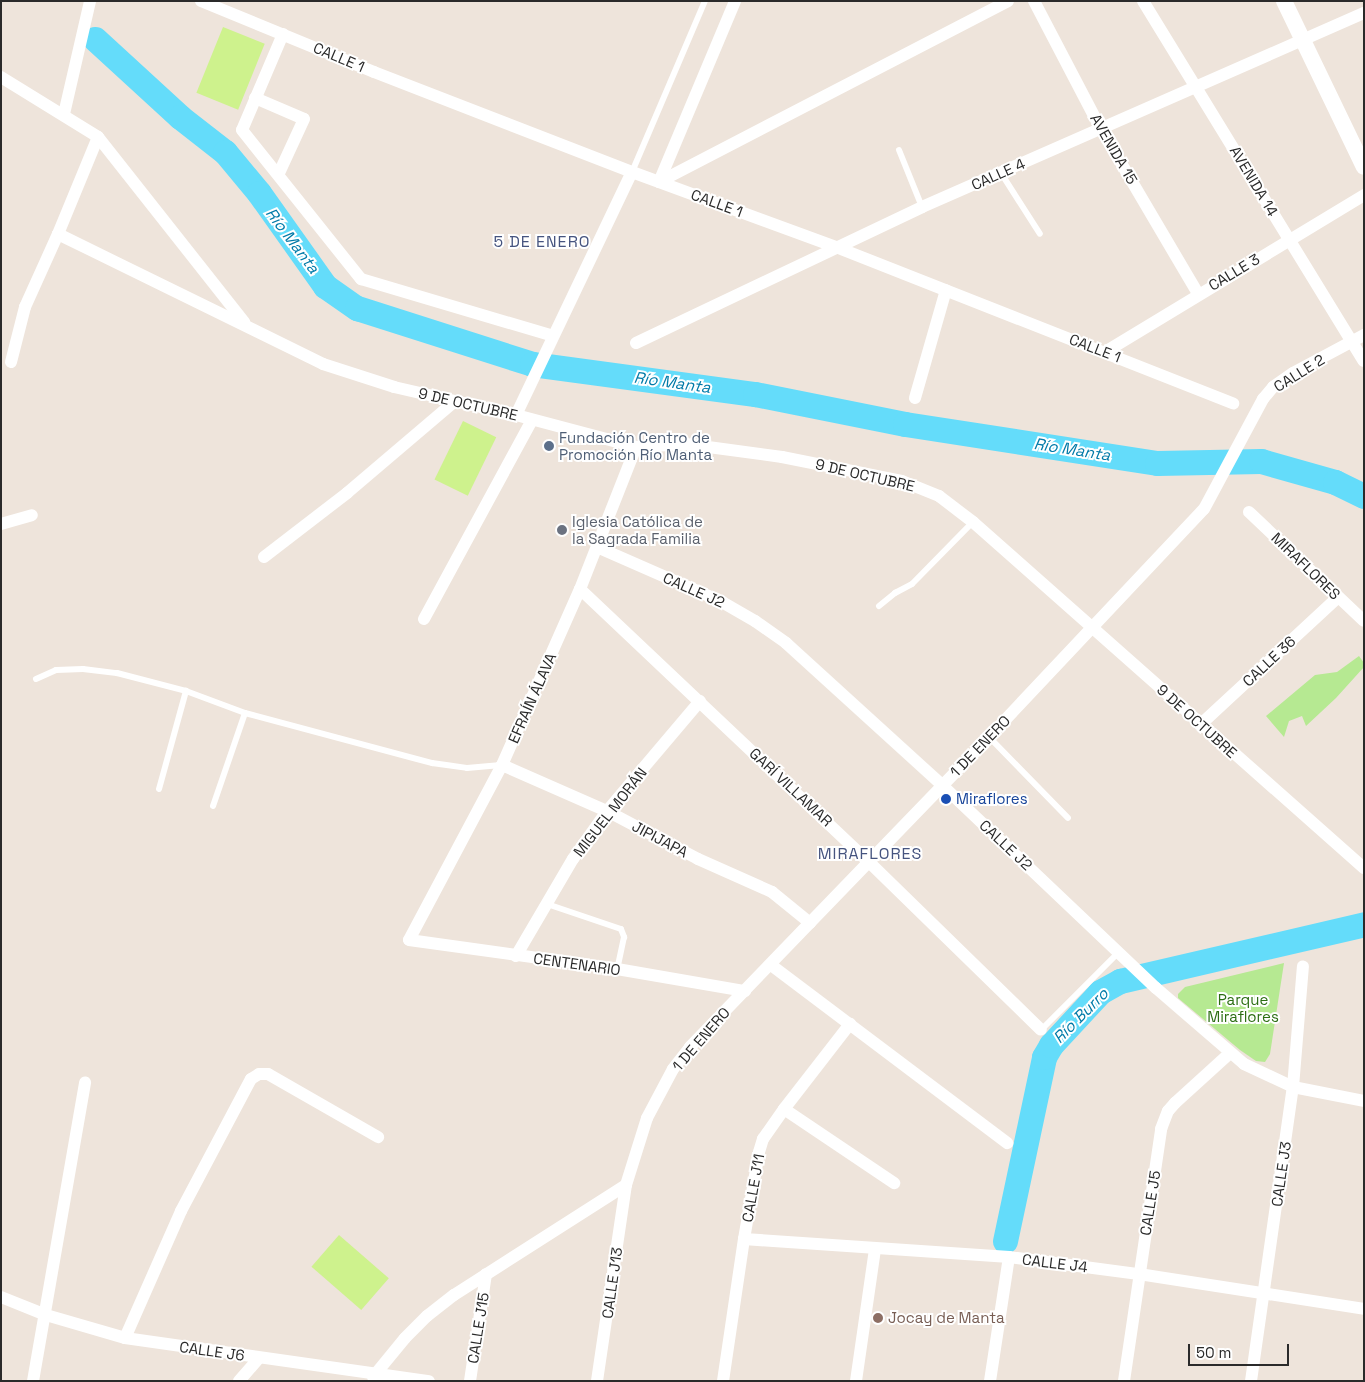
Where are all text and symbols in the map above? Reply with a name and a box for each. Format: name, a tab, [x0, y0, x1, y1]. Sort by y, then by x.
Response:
street label: CALLE 1	[311, 38, 367, 76]
street label: AVENIDA 15	[1087, 111, 1141, 187]
street label: AVENIDA 14	[1226, 143, 1282, 219]
street label: CALLE 4	[968, 154, 1028, 194]
street label: CALLE 1	[689, 185, 745, 221]
water label: Río Manta	[261, 204, 323, 278]
district label: 5 DE ENERO	[492, 232, 592, 252]
street label: CALLE 3	[1205, 250, 1263, 294]
street label: CALLE 1	[1067, 330, 1123, 366]
street label: CALLE 2	[1270, 350, 1328, 396]
water label: Río Manta	[632, 368, 712, 398]
street label: 9 DE OCTUBRE	[417, 384, 519, 424]
place label: Fundación Centro de Promoción Río Manta	[559, 428, 712, 463]
water label: Río Manta	[1032, 434, 1112, 466]
marker: Fundación Centro de Promoción Río Manta	[543, 440, 555, 452]
street label: 9 DE OCTUBRE	[814, 455, 916, 495]
place label: Iglesia Católica de la Sagrada Familia	[572, 512, 703, 547]
marker: Iglesia Católica de la Sagrada Familia	[556, 524, 568, 536]
street label: MIRAFLORES	[1268, 529, 1344, 603]
street label: CALLE J2	[660, 568, 728, 612]
street label: CALLE 36	[1239, 632, 1299, 690]
street label: EFRAÍN ÁLAVA	[504, 650, 560, 746]
street label: 9 DE OCTUBRE	[1153, 680, 1241, 762]
street label: 1 DE ENERO	[946, 711, 1014, 781]
street label: GARÍ VILLAMAR	[746, 744, 836, 830]
street label: MIGUEL MORÁN	[569, 764, 651, 860]
place label: Miraflores	[956, 790, 1028, 808]
marker: Miraflores	[940, 793, 952, 805]
street label: CALLE J2	[976, 816, 1036, 874]
street label: JIPIJAPA	[629, 817, 691, 861]
district label: MIRAFLORES	[816, 844, 924, 864]
street label: CENTENARIO	[532, 949, 622, 979]
water label: Río Burro	[1049, 984, 1113, 1048]
park label: Parque Miraflores	[1207, 990, 1279, 1025]
street label: 1 DE ENERO	[668, 1003, 734, 1075]
street label: CALLE J3	[1268, 1140, 1294, 1208]
street label: CALLE J11	[738, 1152, 768, 1224]
street label: CALLE J5	[1136, 1169, 1164, 1237]
street label: CALLE J13	[598, 1246, 626, 1320]
street label: CALLE J4	[1021, 1250, 1089, 1276]
street label: CALLE J15	[463, 1291, 493, 1365]
place label: Jocay de Manta	[888, 1309, 1005, 1327]
marker: Jocay de Manta	[872, 1312, 884, 1324]
scale bar	[1190, 1334, 1291, 1366]
street label: CALLE J6	[178, 1338, 246, 1364]
text: 50 m	[1196, 1343, 1231, 1362]

